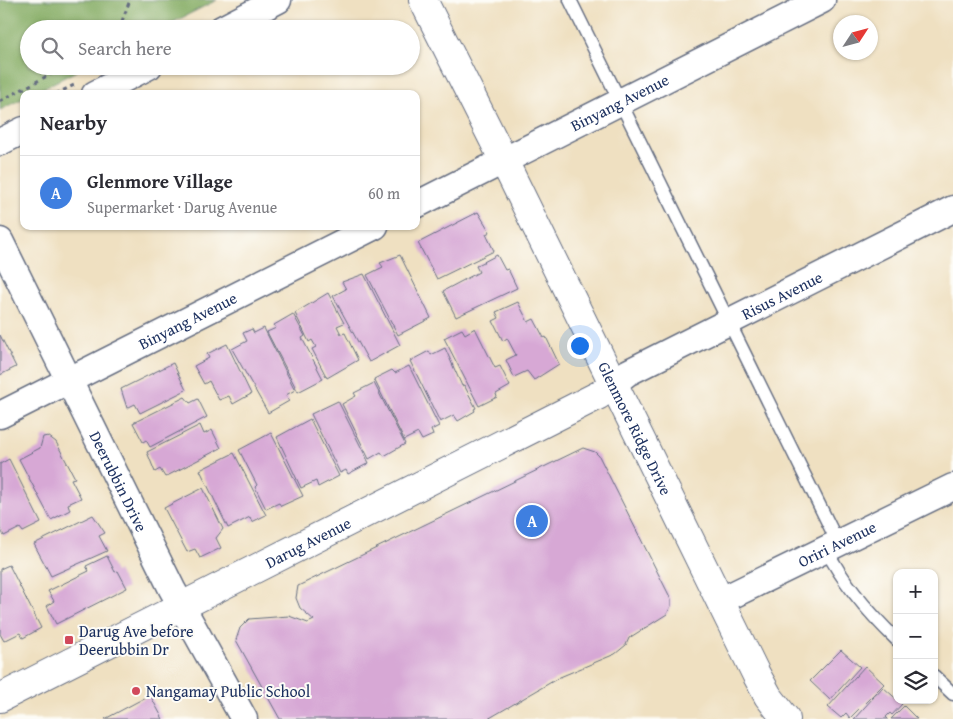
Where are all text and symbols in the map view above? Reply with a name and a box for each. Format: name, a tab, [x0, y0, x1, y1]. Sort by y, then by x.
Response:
north arrow	[833, 15, 878, 60]
search box	[20, 20, 420, 75]
icon: search	[38, 34, 66, 62]
text: Search here	[78, 34, 172, 62]
street label: Binyang Avenue	[566, 67, 673, 137]
text: Nearby	[40, 107, 107, 138]
text: Glenmore Village	[87, 167, 233, 195]
text: A	[51, 181, 61, 205]
text: 60 m	[368, 181, 400, 205]
text: Supermarket · Darug Avenue	[87, 195, 277, 219]
street label: Risus Avenue	[737, 265, 826, 326]
street label: Binyang Avenue	[134, 286, 241, 355]
your location	[567, 333, 593, 359]
street label: Glenmore Ridge Drive	[592, 357, 678, 499]
street label: Deerubbin Drive	[84, 427, 154, 536]
pin: A	[516, 502, 548, 540]
street label: Darug Avenue	[261, 511, 355, 574]
street label: Oriri Avenue	[793, 514, 880, 573]
map controls	[893, 569, 938, 704]
button: +	[893, 569, 938, 614]
button: −	[893, 614, 938, 659]
place label: Darug Ave before Deerubbin Dr	[79, 619, 194, 661]
marker: Darug Ave before Deerubbin Dr	[63, 634, 75, 646]
button: layers	[893, 659, 938, 704]
place label: Nangamay Public School	[146, 679, 311, 703]
marker: Nangamay Public School	[130, 685, 142, 697]

